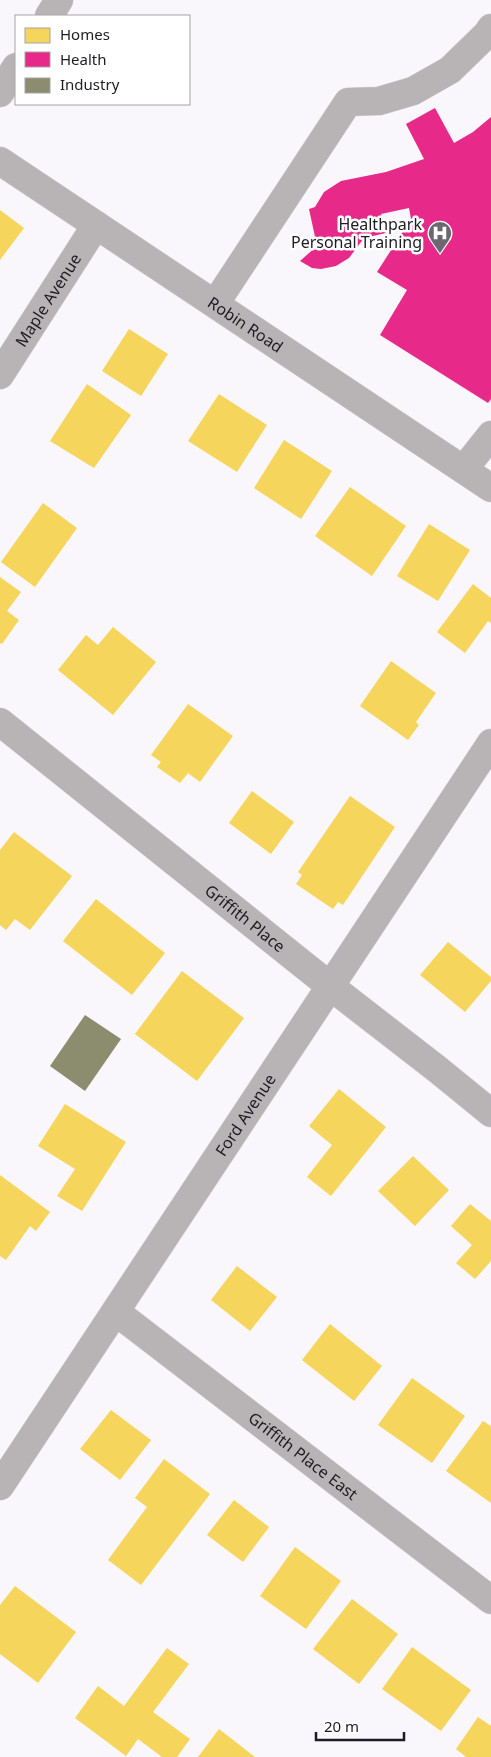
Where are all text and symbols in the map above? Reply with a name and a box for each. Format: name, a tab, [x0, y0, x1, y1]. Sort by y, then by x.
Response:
legend	[15, 15, 190, 105]
text: Homes	[60, 24, 110, 44]
text: Health	[60, 49, 107, 69]
text: Industry	[60, 74, 120, 94]
place label: Healthpark Personal Training	[291, 213, 422, 253]
hospital icon: Healthpark Personal Training	[427, 220, 453, 254]
street label: Maple Avenue	[10, 249, 86, 351]
street label: Robin Road	[204, 291, 287, 358]
street label: Griffith Place	[200, 879, 290, 957]
street label: Ford Avenue	[210, 1069, 281, 1160]
street label: Griffith Place East	[244, 1407, 363, 1505]
scale bar	[316, 1710, 404, 1742]
text: 20 m	[324, 1716, 359, 1736]

